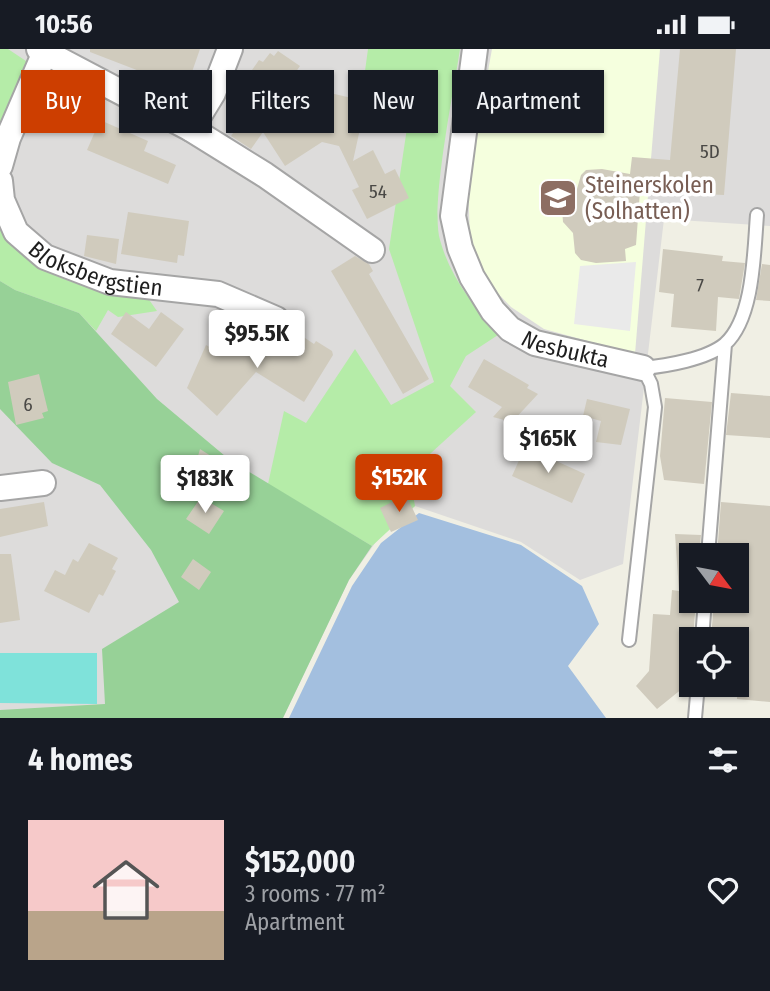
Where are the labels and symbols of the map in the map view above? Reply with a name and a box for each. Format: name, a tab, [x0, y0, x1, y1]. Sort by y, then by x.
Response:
house number: 5D	[700, 140, 720, 163]
place label: Steinerskolen (Solhatten)	[585, 171, 714, 225]
school or university icon: Steinerskolen (Solhatten)	[537, 177, 579, 219]
house number: 54	[369, 180, 387, 203]
street label: Bloksbergstien	[23, 235, 164, 302]
house number: 7	[696, 274, 704, 297]
pin: $95.5K	[200, 311, 314, 370]
street label: Nesbukta	[516, 324, 612, 374]
house number: 6	[23, 393, 33, 416]
pin: $165K	[499, 415, 597, 475]
pin: $183K	[156, 455, 254, 515]
pin: $152K	[350, 455, 448, 514]
north arrow	[679, 543, 749, 613]

